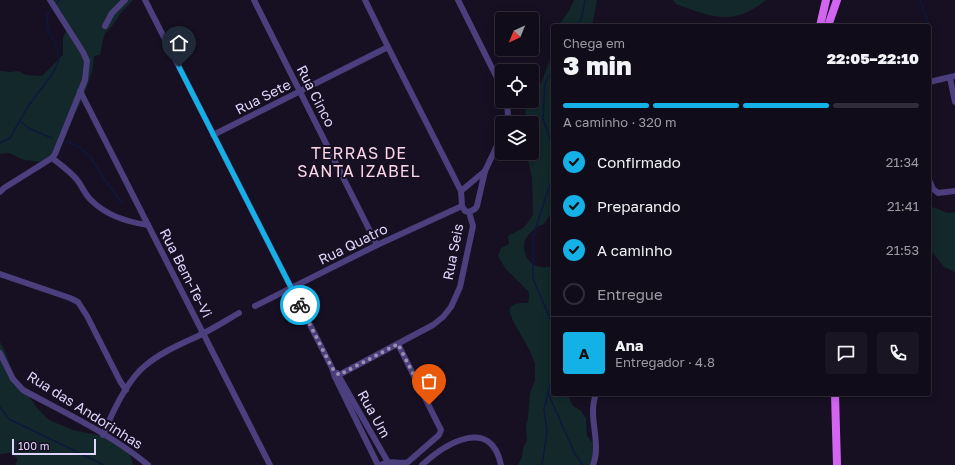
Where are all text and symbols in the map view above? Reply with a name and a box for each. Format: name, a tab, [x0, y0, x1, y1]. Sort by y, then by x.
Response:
north arrow	[495, 12, 539, 56]
map controls	[495, 12, 539, 160]
pin	[162, 26, 196, 67]
icon: home	[168, 32, 190, 54]
text: Chega em	[563, 35, 625, 51]
text: 22:05–22:10	[827, 49, 919, 67]
text: 3 min	[563, 50, 632, 81]
street label: Rua Cinco	[294, 62, 339, 130]
button: locate	[495, 64, 539, 108]
street label: Rua Sete	[232, 75, 293, 118]
text: A caminho · 320 m	[563, 114, 677, 130]
button: layers	[495, 116, 539, 160]
district label: TERRAS DE SANTA IZABEL	[297, 143, 421, 181]
icon: check	[563, 151, 585, 173]
text: Confirmado	[597, 153, 681, 171]
text: 21:34	[886, 154, 919, 170]
icon: check	[563, 195, 585, 217]
text: Preparando	[597, 197, 681, 215]
text: 21:41	[887, 198, 919, 214]
street label: Rua Quatro	[315, 219, 390, 268]
street label: Rua Seis	[439, 222, 466, 282]
street label: Rua Bem-Te-Vi	[157, 225, 216, 320]
icon: check	[563, 239, 585, 261]
text: A caminho	[597, 241, 672, 259]
text: 21:53	[886, 242, 919, 258]
courier	[280, 285, 320, 325]
text: Entregue	[597, 285, 663, 303]
icon: bike	[289, 294, 311, 316]
button: chat	[825, 332, 867, 374]
button: phone	[877, 332, 919, 374]
text: Ana	[615, 336, 643, 354]
text: A	[579, 344, 589, 362]
text: Entregador · 4.8	[615, 354, 715, 370]
pin	[412, 364, 446, 405]
street label: Rua das Andorinhas	[24, 367, 146, 452]
icon: bag	[418, 370, 440, 392]
street label: Rua Um	[354, 387, 394, 441]
scale bar	[12, 437, 96, 456]
text: 100 m	[18, 439, 49, 452]

